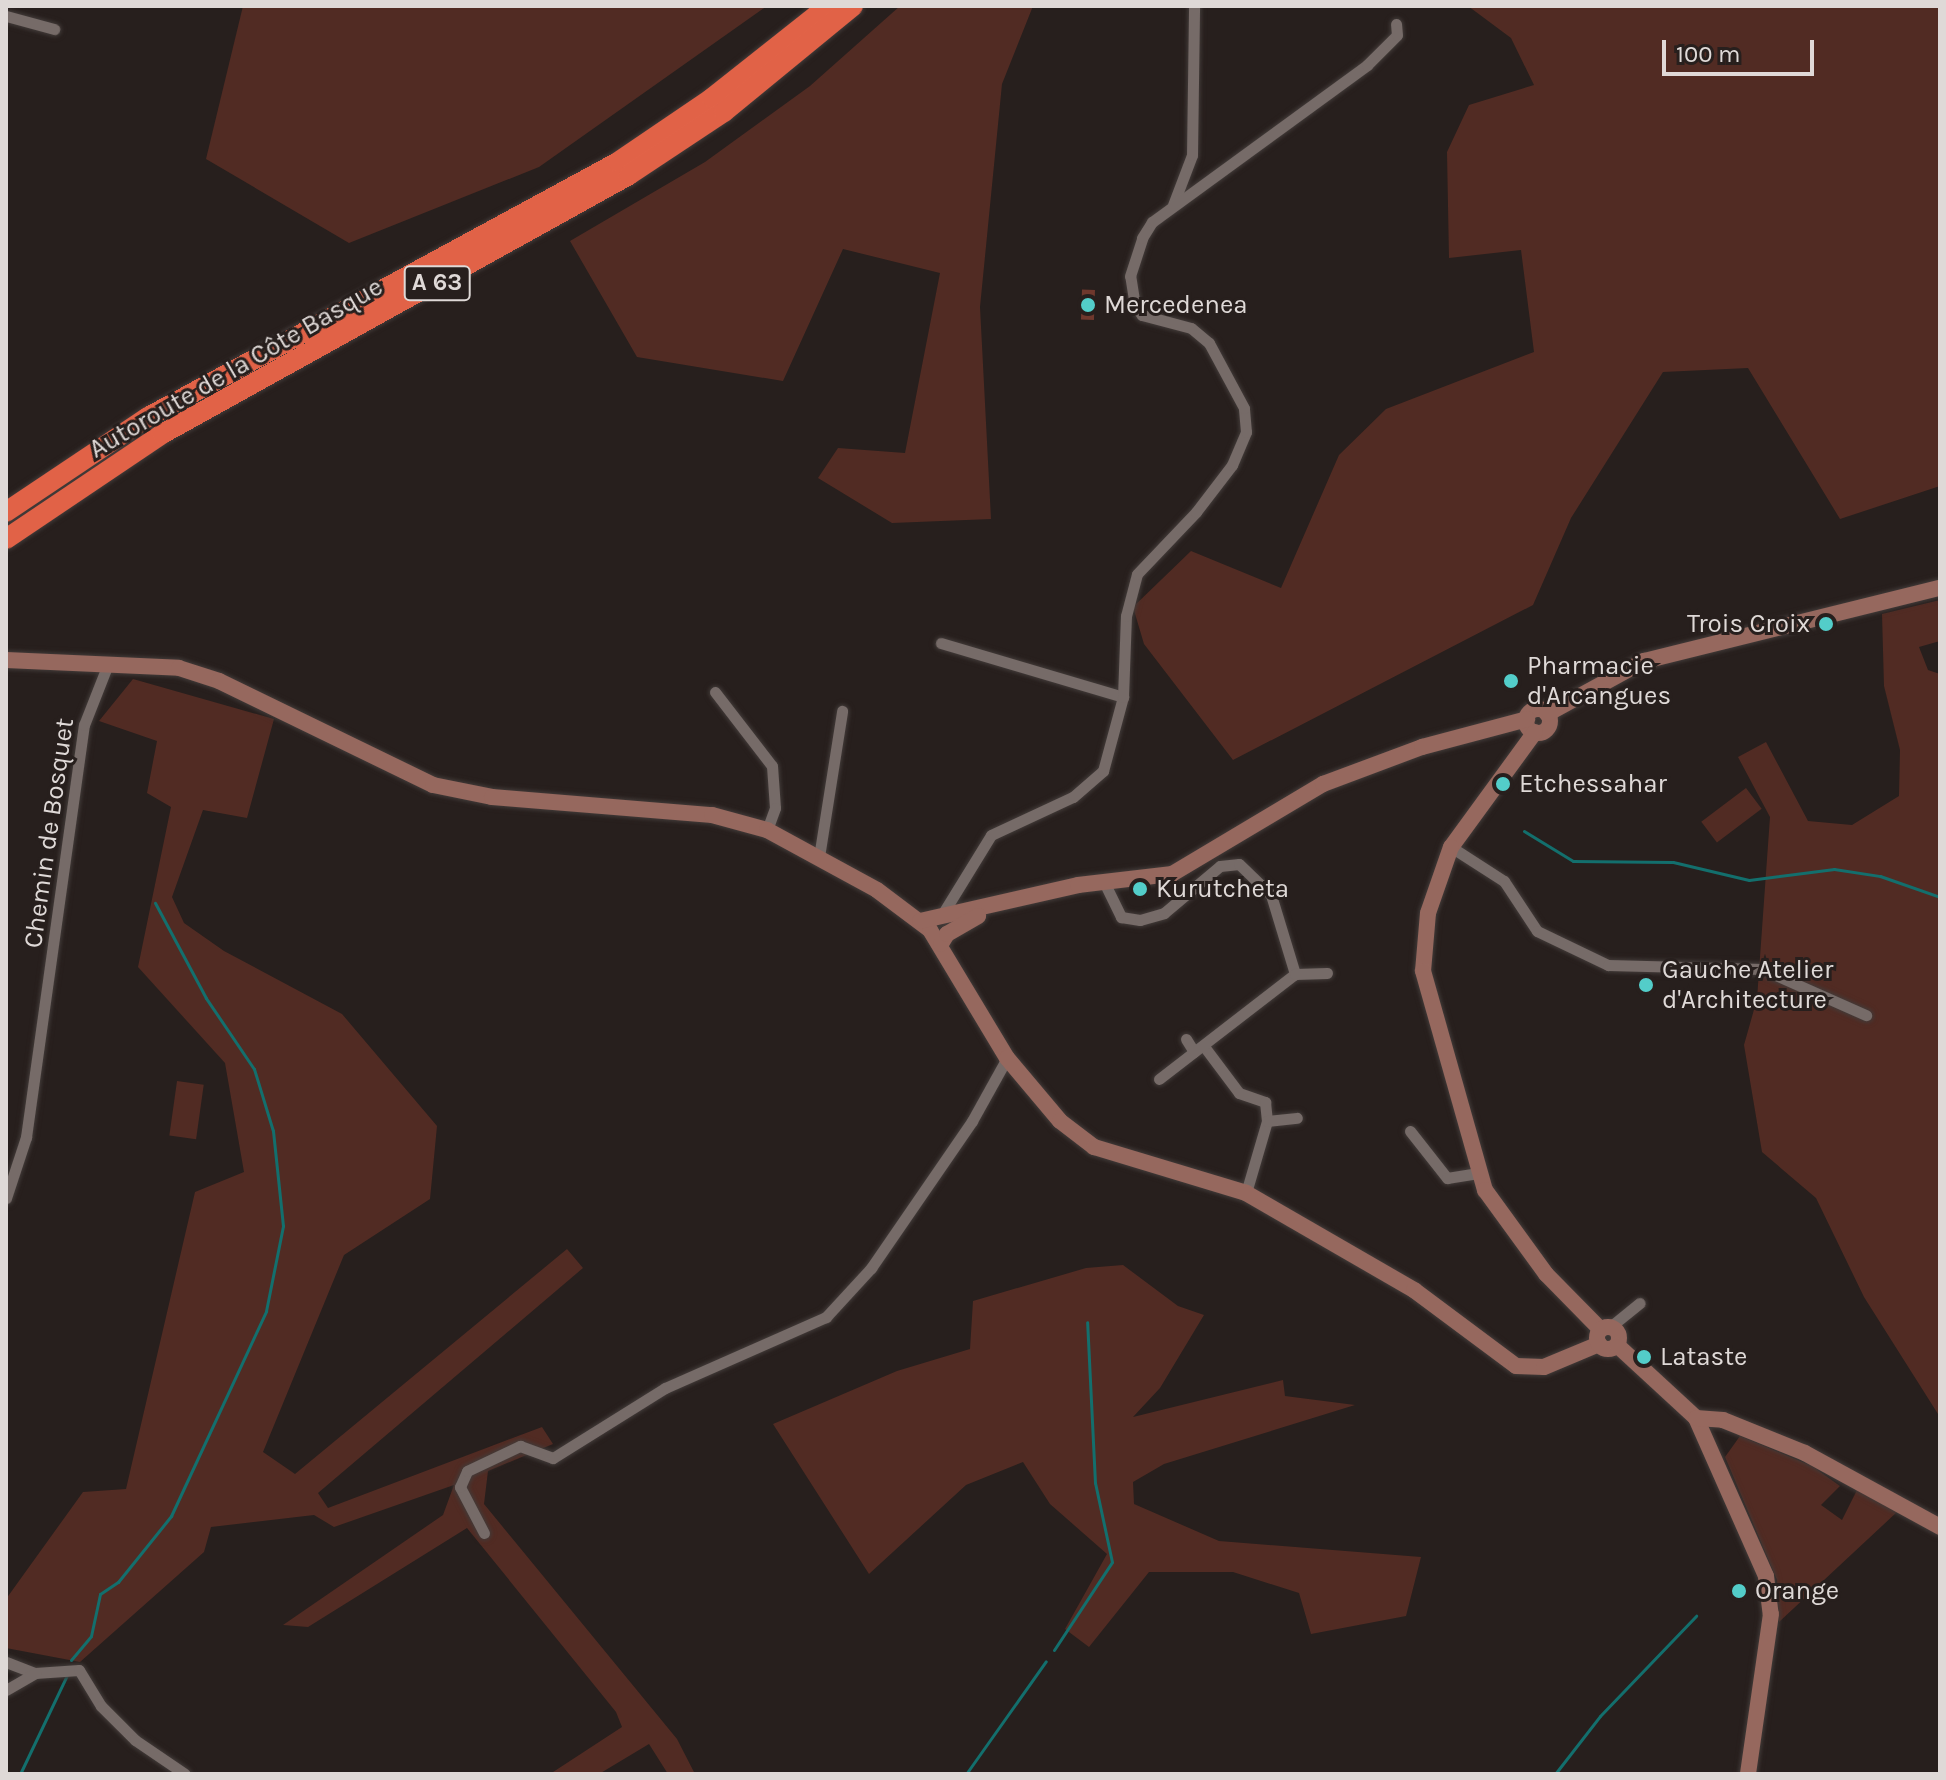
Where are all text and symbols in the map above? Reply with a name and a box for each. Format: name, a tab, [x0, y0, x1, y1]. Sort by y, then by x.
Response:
scale bar	[1666, 24, 1818, 74]
text: 100 m	[1676, 40, 1741, 68]
road number: A 63	[403, 263, 471, 303]
street label: Autoroute de la Côte Basque	[84, 271, 388, 465]
place label: Mercedenea	[1104, 289, 1248, 321]
marker: Mercedenea	[1079, 296, 1097, 314]
place label: Trois Croix	[1687, 608, 1810, 640]
marker: Trois Croix	[1817, 615, 1835, 633]
place label: Pharmacie d'Arcangues	[1527, 650, 1671, 712]
marker: Pharmacie d'Arcangues	[1502, 672, 1520, 690]
street label: Chemin de Bosquet	[17, 716, 81, 950]
place label: Etchessahar	[1519, 768, 1667, 800]
marker: Etchessahar	[1494, 775, 1512, 793]
place label: Kurutcheta	[1156, 873, 1289, 905]
marker: Kurutcheta	[1131, 880, 1149, 898]
place label: Gauche Atelier d'Architecture	[1662, 954, 1833, 1016]
marker: Gauche Atelier d'Architecture	[1637, 976, 1655, 994]
place label: Lataste	[1660, 1341, 1747, 1373]
marker: Lataste	[1635, 1348, 1653, 1366]
place label: Orange	[1755, 1575, 1839, 1607]
marker: Orange	[1730, 1582, 1748, 1600]

